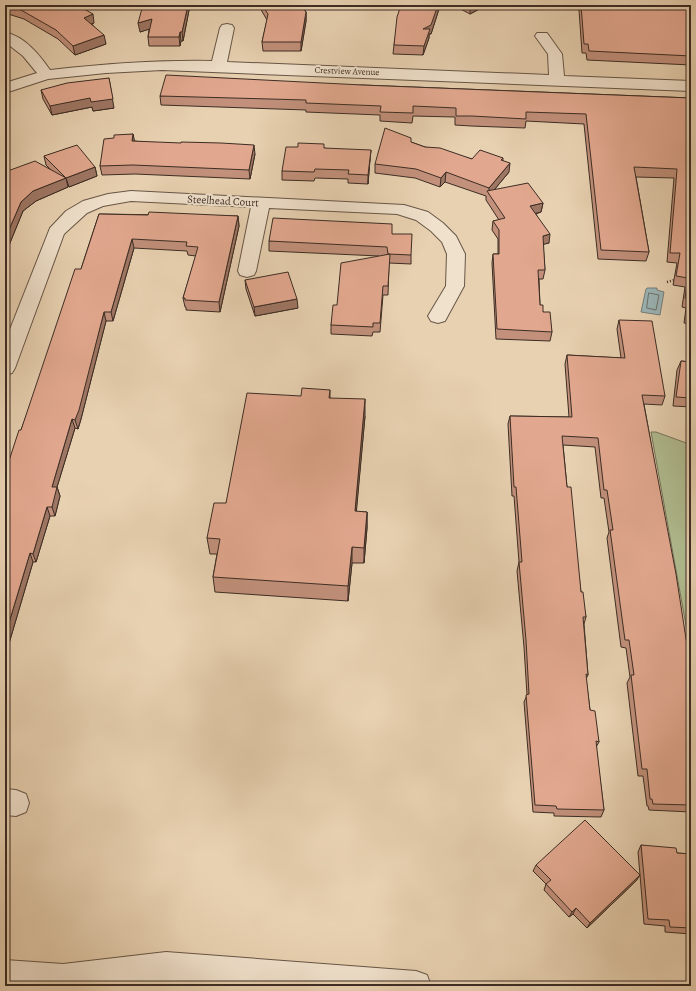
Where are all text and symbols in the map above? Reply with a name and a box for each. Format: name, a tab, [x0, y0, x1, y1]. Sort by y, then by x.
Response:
street label: Crestview Avenue	[314, 64, 380, 78]
street label: Steelhead Court	[187, 192, 260, 210]

